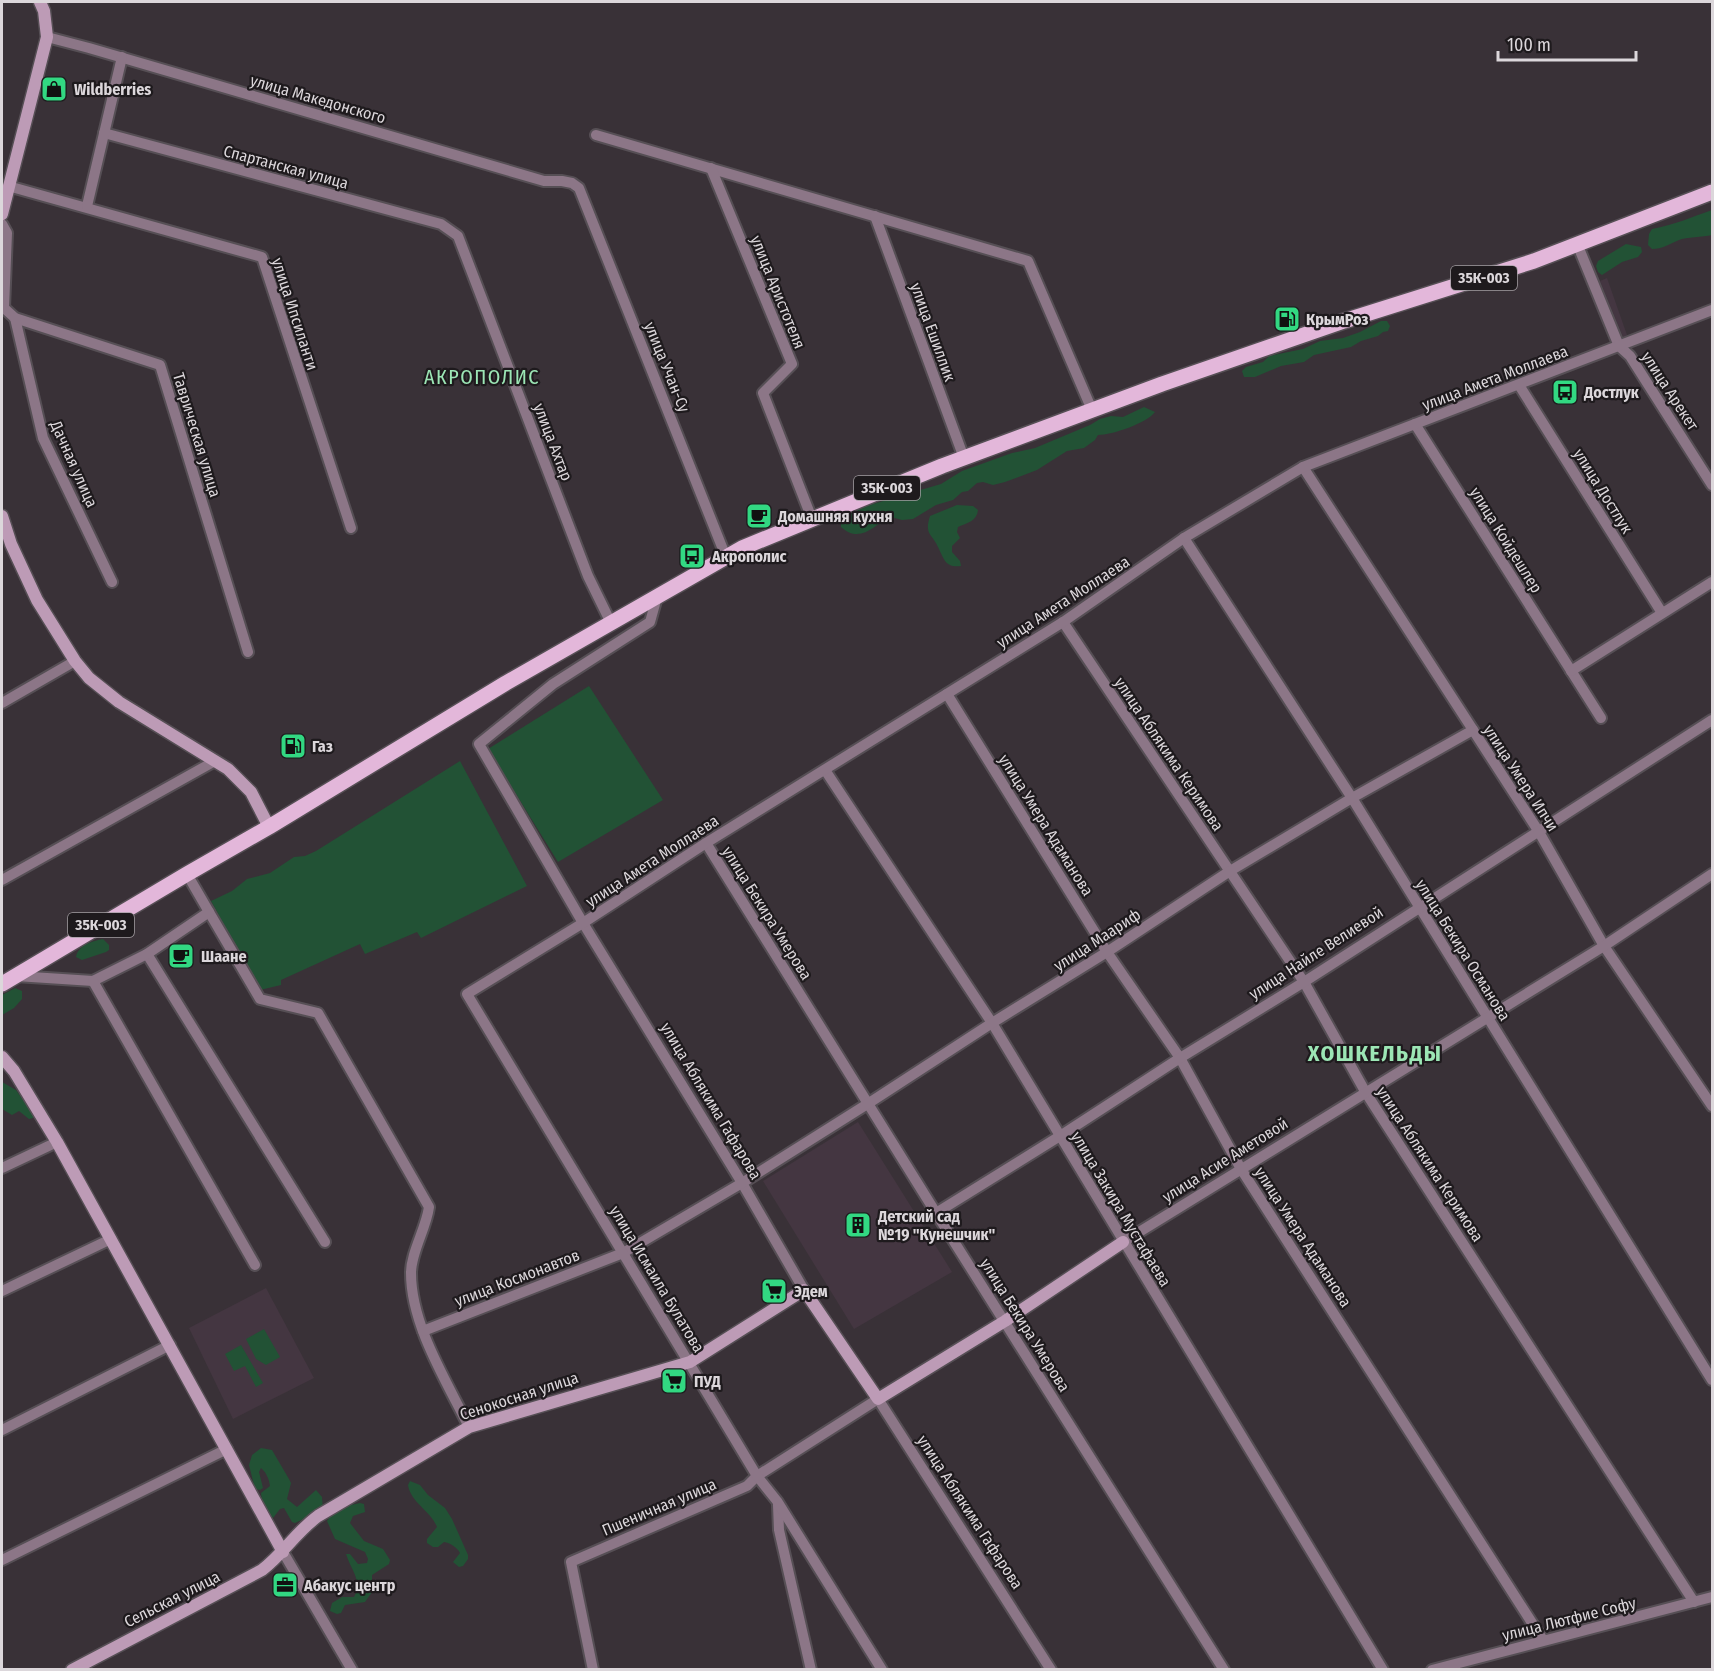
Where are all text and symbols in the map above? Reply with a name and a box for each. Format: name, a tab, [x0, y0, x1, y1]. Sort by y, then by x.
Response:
scale bar	[1498, 24, 1636, 62]
text: 100 m	[1507, 34, 1551, 56]
street label: улица Македонского	[248, 71, 388, 127]
shop icon: Wildberries	[39, 74, 69, 104]
place label: Wildberries	[74, 80, 151, 99]
street label: Спартанская улица	[222, 141, 351, 193]
street label: улица Аристотеля	[747, 233, 809, 351]
street label: улица Ипсиланти	[268, 255, 322, 373]
road number: 35К-003	[1451, 266, 1517, 290]
street label: улица Ешиллик	[906, 280, 960, 384]
fuel station icon: КрымРоз	[1272, 304, 1302, 334]
place label: КрымРоз	[1306, 310, 1368, 329]
street label: улица Учан-Су	[640, 319, 694, 416]
street label: улица Амета Моллаева	[1419, 341, 1571, 415]
street label: улица Арекет	[1638, 348, 1703, 434]
district label: АКРОПОЛИС	[424, 365, 540, 389]
street label: Таврическая улица	[169, 370, 225, 500]
bus stop icon: Достлук	[1550, 377, 1580, 407]
place label: Достлук	[1583, 383, 1640, 402]
street label: улица Ахтар	[530, 401, 576, 483]
street label: Дачная улица	[46, 417, 102, 510]
street label: улица Достлук	[1569, 445, 1637, 537]
road number: 35К-003	[854, 476, 920, 500]
street label: улица Койдешлер	[1466, 484, 1546, 596]
cafe icon: Домашняя кухня	[744, 501, 774, 531]
place label: Домашняя кухня	[777, 507, 893, 526]
bus stop icon: Акрополис	[677, 541, 707, 571]
place label: Акрополис	[711, 547, 787, 566]
street label: улица Амета Моллаева	[993, 552, 1133, 652]
street label: улица Аблякима Керимова	[1110, 674, 1228, 835]
street label: улица Умера Ипчи	[1479, 721, 1563, 835]
fuel station icon: Газ	[278, 731, 308, 761]
place label: Газ	[312, 737, 333, 756]
street label: улица Умера Адаманова	[995, 751, 1097, 899]
street label: улица Амета Моллаева	[582, 811, 722, 911]
street label: улица Бекира Умерова	[718, 843, 816, 983]
street label: улица Бекира Османова	[1412, 876, 1514, 1024]
street label: улица Найле Велиевой	[1245, 903, 1387, 1003]
street label: улица Маариф	[1050, 905, 1144, 975]
road number: 35К-003	[68, 913, 134, 937]
cafe icon: Шаане	[166, 941, 196, 971]
place label: Шаане	[201, 947, 247, 966]
street label: улица Аблякима Гафарова	[657, 1019, 765, 1183]
district label: ХОШКЕЛЬДЫ	[1307, 1040, 1442, 1067]
street label: улица Аблякима Керимова	[1373, 1083, 1487, 1245]
street label: улица Асие Аметовой	[1159, 1114, 1291, 1206]
street label: улица Закира Мустафаева	[1067, 1128, 1175, 1290]
street label: улица Умера Адаманова	[1251, 1163, 1356, 1311]
street label: улица Исмаила Булатова	[606, 1202, 708, 1356]
place label: Детский сад №19 "Кунешчик"	[877, 1207, 996, 1244]
building icon: Детский сад №19 "Кунешчик"	[843, 1210, 873, 1240]
street label: улица Космонавтов	[452, 1245, 582, 1311]
street label: улица Бекира Умерова	[976, 1255, 1074, 1395]
supermarket icon: Эдем	[759, 1276, 789, 1306]
place label: Эдем	[794, 1282, 828, 1301]
supermarket icon: ПУД	[659, 1366, 689, 1396]
street label: Сенокосная улица	[457, 1368, 581, 1424]
place label: ПУД	[694, 1372, 721, 1391]
street label: улица Аблякима Гафарова	[913, 1431, 1027, 1593]
street label: Пшеничная улица	[599, 1474, 719, 1540]
street label: Сельская улица	[121, 1567, 223, 1631]
office icon: Абакус центр	[270, 1570, 300, 1600]
place label: Абакус центр	[303, 1576, 396, 1595]
street label: улица Лютфие Софу	[1500, 1593, 1639, 1645]

